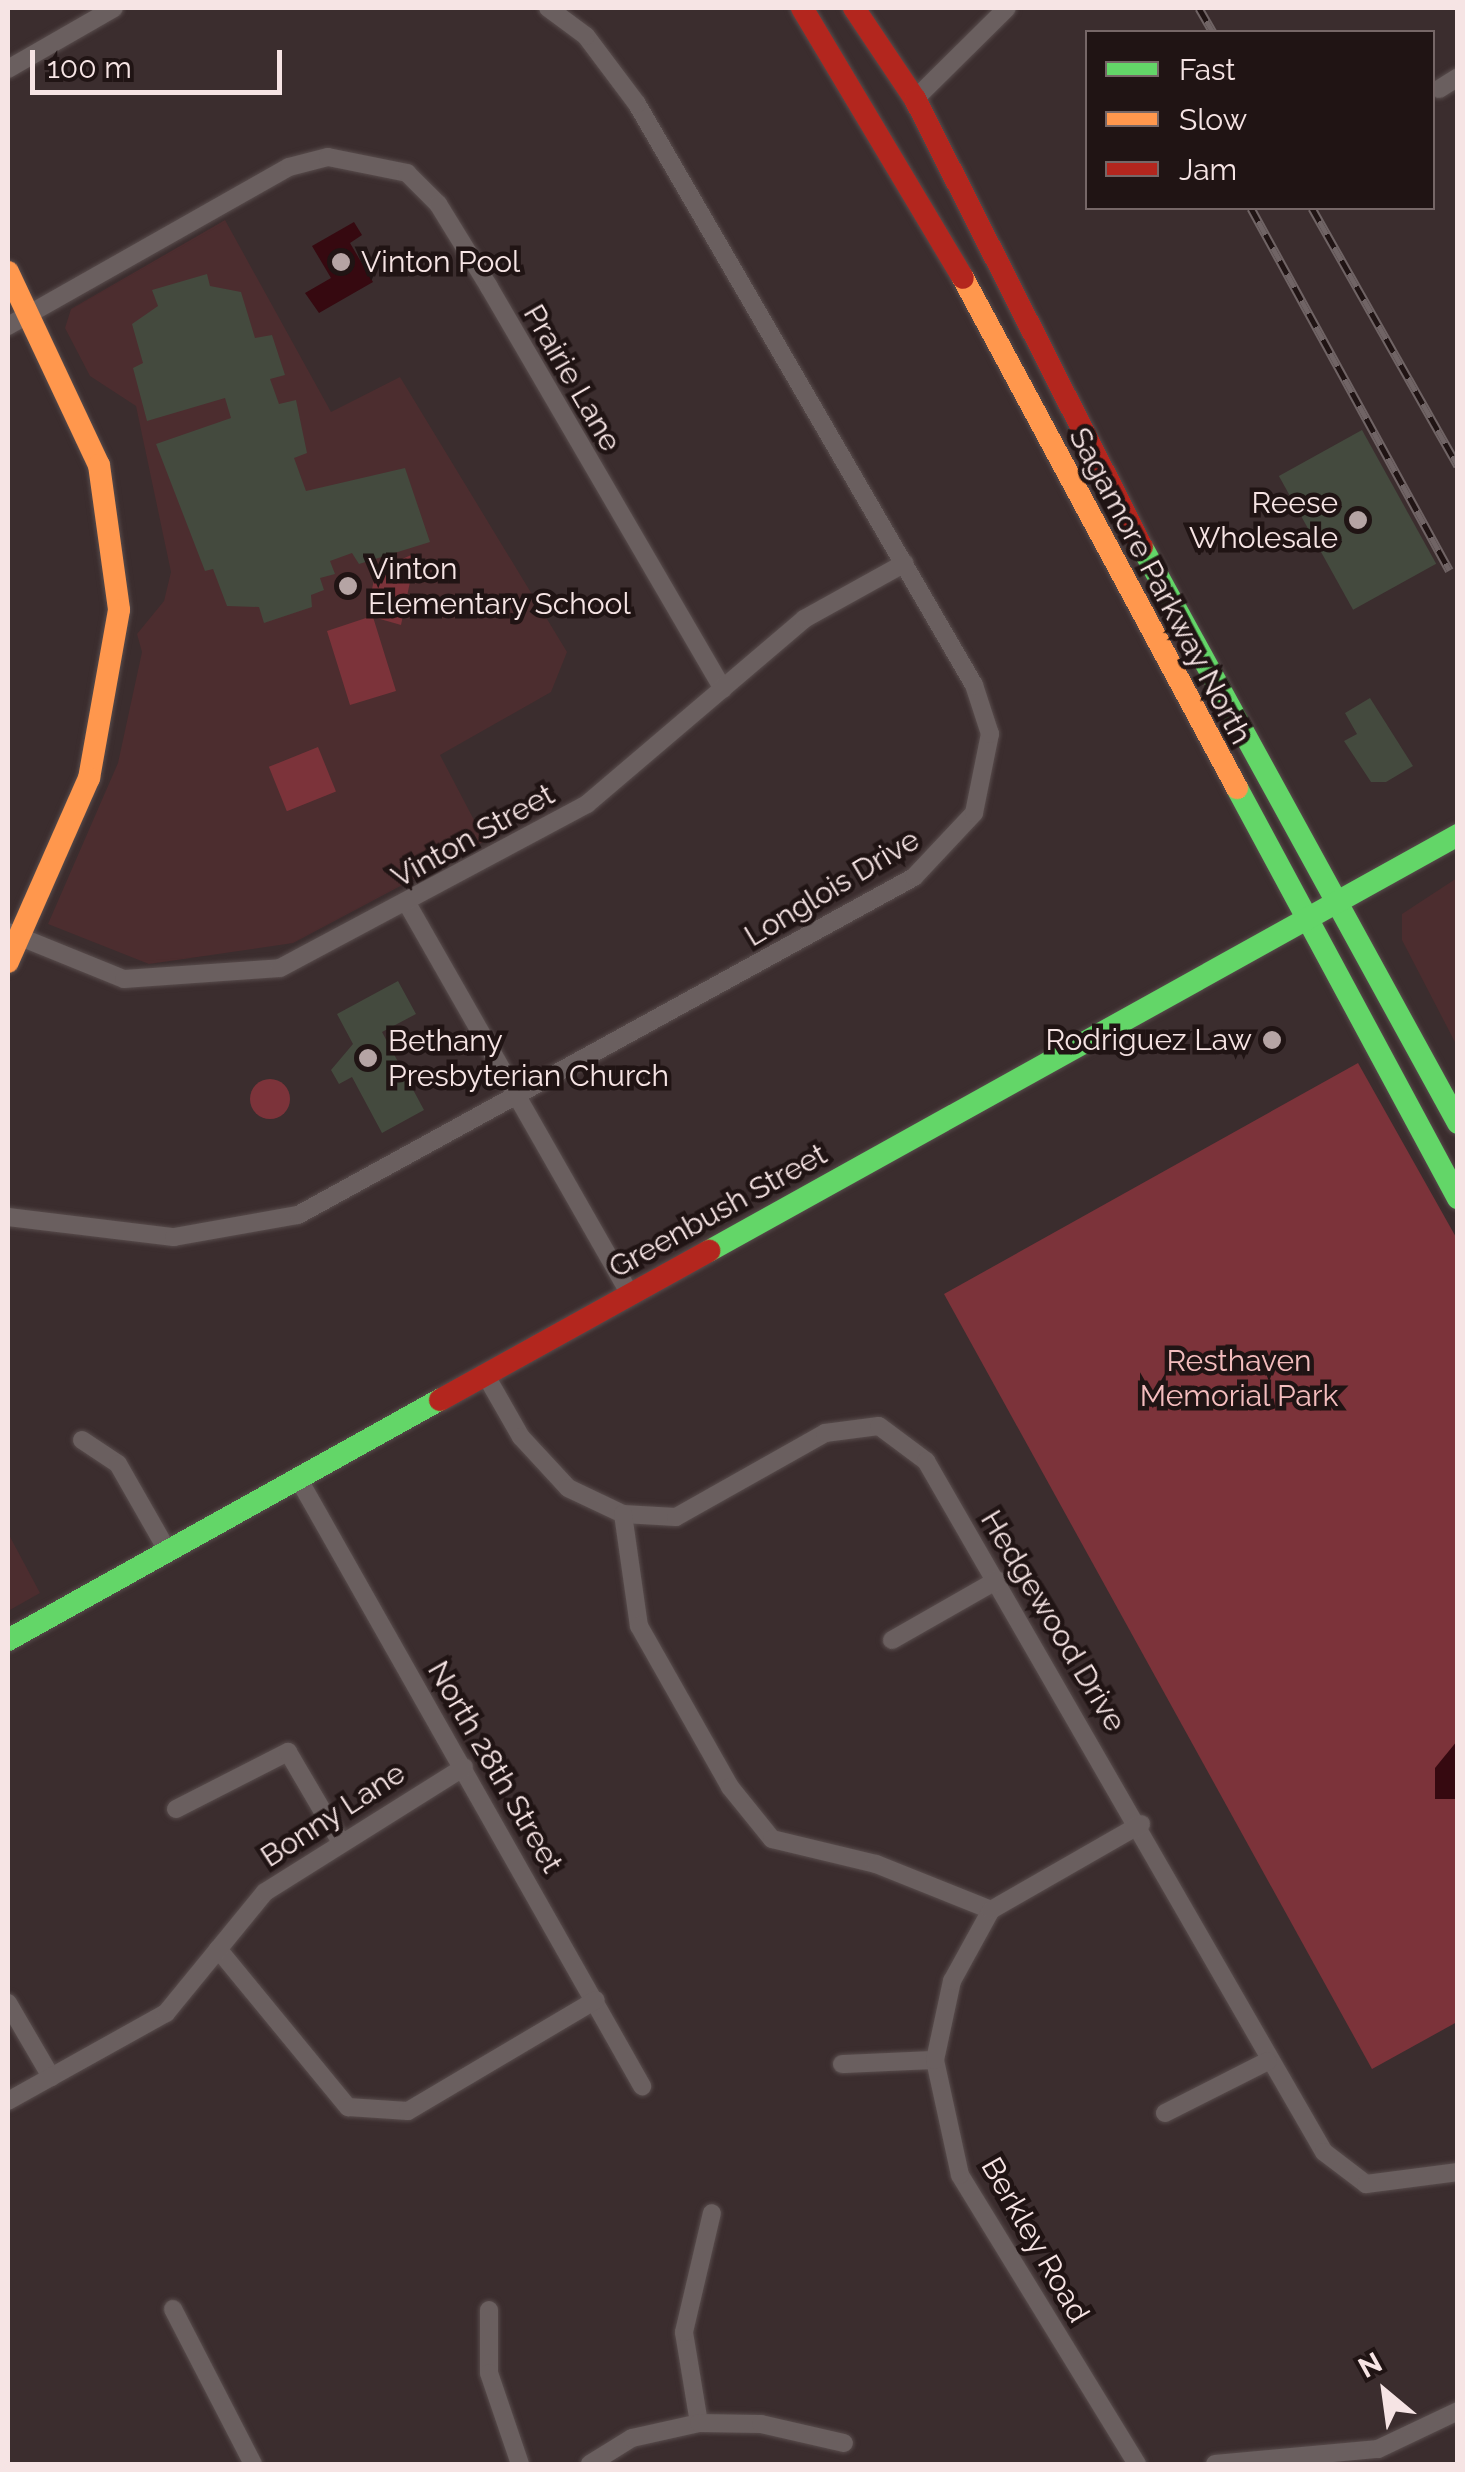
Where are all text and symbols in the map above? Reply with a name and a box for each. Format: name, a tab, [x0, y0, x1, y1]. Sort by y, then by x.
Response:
scale bar	[35, 30, 288, 92]
legend	[1085, 30, 1435, 210]
text: 100 m	[47, 50, 132, 85]
text: Fast	[1179, 52, 1236, 87]
text: Slow	[1179, 102, 1247, 137]
text: Jam	[1179, 152, 1237, 187]
place label: Vinton Pool	[361, 244, 520, 280]
marker: Vinton Pool	[330, 251, 352, 273]
street label: Prairie Lane	[516, 298, 628, 458]
street label: Sagamore Parkway North	[1061, 421, 1259, 751]
place label: Reese Wholesale	[1189, 485, 1338, 556]
marker: Reese Wholesale	[1347, 509, 1369, 531]
place label: Vinton Elementary School	[368, 551, 631, 622]
marker: Vinton Elementary School	[337, 575, 359, 597]
street label: Vinton Street	[385, 777, 561, 895]
street label: Longlois Drive	[738, 822, 926, 954]
place label: Rodriguez Law	[1045, 1022, 1252, 1058]
place label: Bethany Presbyterian Church	[388, 1023, 669, 1094]
marker: Rodriguez Law	[1261, 1029, 1283, 1051]
marker: Bethany Presbyterian Church	[357, 1047, 379, 1069]
street label: Greenbush Street	[603, 1136, 833, 1286]
park label: Resthaven Memorial Park	[1139, 1343, 1339, 1414]
street label: Hedgewood Drive	[973, 1504, 1133, 1738]
street label: North 28th Street	[420, 1655, 570, 1879]
street label: Bonny Lane	[254, 1755, 412, 1875]
street label: Berkley Road	[973, 2151, 1097, 2329]
north arrow	[1335, 2342, 1435, 2442]
text: N	[1353, 2346, 1388, 2385]

